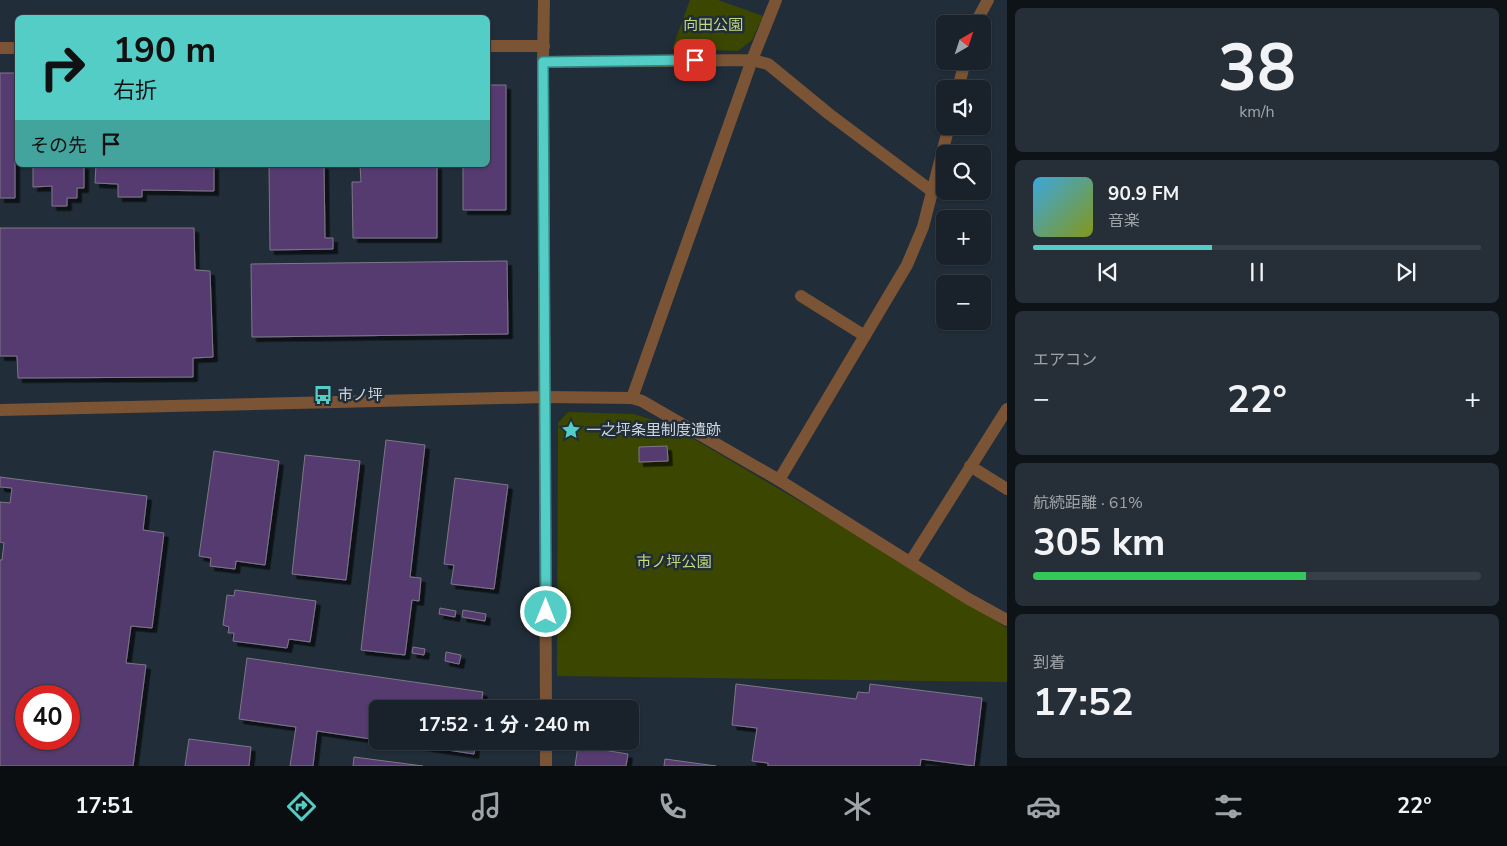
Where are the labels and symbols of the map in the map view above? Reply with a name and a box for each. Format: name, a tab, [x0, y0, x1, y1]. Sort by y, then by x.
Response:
park label: 向田公園	[683, 15, 743, 35]
north arrow	[936, 15, 991, 70]
pin	[674, 39, 716, 81]
bus stop icon: 市ノ坪	[312, 384, 334, 406]
place label: 市ノ坪	[338, 385, 383, 405]
place icon: 一之坪条里制度遺跡	[560, 419, 582, 441]
place label: 一之坪条里制度遺跡	[586, 420, 721, 440]
park label: 市ノ坪公園	[636, 552, 712, 572]
position arrow	[519, 585, 571, 637]
speed limit sign: 40	[15, 685, 80, 750]

